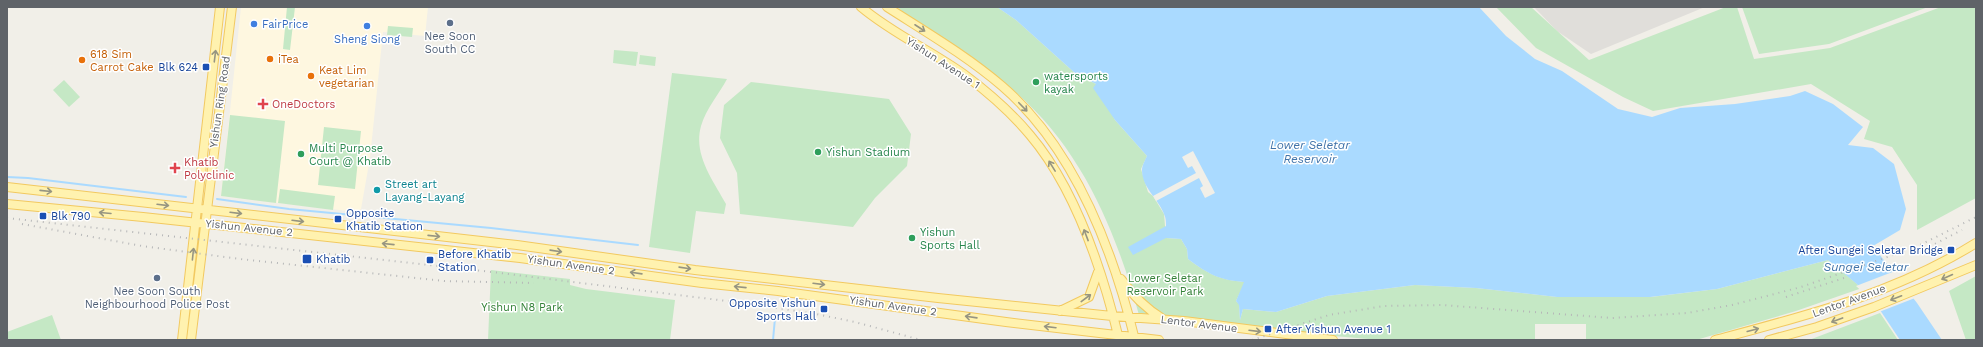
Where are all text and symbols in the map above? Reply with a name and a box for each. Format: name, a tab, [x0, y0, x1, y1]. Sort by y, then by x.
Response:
place label: FairPrice	[262, 18, 308, 31]
marker: Nee Soon South CC	[445, 18, 455, 28]
marker: FairPrice	[249, 19, 259, 29]
marker: Sheng Siong	[362, 21, 372, 31]
one-way arrow	[914, 25, 926, 33]
place label: Nee Soon South CC	[424, 30, 476, 56]
place label: Sheng Siong	[334, 33, 400, 46]
street label: Yishun Avenue 1	[904, 34, 982, 92]
place label: 618 Sim Carrot Cake	[90, 48, 154, 74]
one-way arrow	[211, 50, 219, 63]
place label: iTea	[278, 53, 299, 66]
marker: iTea	[265, 54, 275, 64]
marker: 618 Sim Carrot Cake	[77, 55, 87, 65]
street label: Yishun Ring Road	[207, 55, 233, 149]
place label: Blk 624	[158, 61, 198, 74]
marker: Blk 624	[201, 62, 211, 72]
place label: Keat Lim vegetarian	[319, 64, 374, 90]
place label: watersports kayak	[1044, 70, 1108, 96]
marker: Keat Lim vegetarian	[306, 71, 316, 81]
marker: watersports kayak	[1031, 77, 1041, 87]
marker: OneDoctors	[257, 98, 269, 110]
place label: OneDoctors	[272, 98, 335, 111]
one-way arrow	[1018, 102, 1028, 112]
water label: Lower Seletar Reservoir	[1270, 138, 1351, 166]
place label: Multi Purpose Court @ Khatib	[309, 142, 391, 168]
place label: Yishun Stadium	[826, 146, 910, 159]
marker: Yishun Stadium	[813, 147, 823, 157]
marker: Multi Purpose Court @ Khatib	[296, 149, 306, 159]
place label: Khatib Polyclinic	[184, 156, 234, 182]
one-way arrow	[1048, 160, 1056, 172]
marker: Khatib Polyclinic	[169, 162, 181, 174]
place label: Street art Layang-Layang	[385, 178, 465, 204]
marker: Street art Layang-Layang	[372, 185, 382, 195]
one-way arrow	[39, 187, 52, 195]
one-way arrow	[156, 201, 169, 209]
place label: Opposite Khatib Station	[346, 207, 423, 233]
one-way arrow	[229, 209, 242, 217]
place label: Blk 790	[51, 210, 91, 223]
one-way arrow	[99, 210, 112, 217]
marker: Blk 790	[38, 211, 48, 221]
marker: Opposite Khatib Station	[333, 214, 343, 224]
street label: Yishun Avenue 2	[205, 217, 293, 239]
one-way arrow	[291, 217, 304, 225]
place label: Yishun Sports Hall	[920, 226, 980, 252]
one-way arrow	[1081, 230, 1089, 242]
one-way arrow	[427, 233, 440, 240]
marker: Yishun Sports Hall	[907, 233, 917, 243]
one-way arrow	[382, 240, 395, 248]
place label: After Sungei Seletar Bridge	[1798, 244, 1943, 257]
marker: After Sungei Seletar Bridge	[1946, 245, 1956, 255]
one-way arrow	[549, 247, 562, 255]
one-way arrow	[189, 248, 196, 261]
place label: Before Khatib Station	[438, 248, 511, 274]
street label: Yishun Avenue 2	[527, 252, 615, 278]
marker: Khatib	[301, 253, 313, 265]
place label: Khatib	[316, 253, 351, 266]
marker: Before Khatib Station	[425, 255, 435, 265]
water label: Sungei Seletar	[1824, 260, 1910, 274]
one-way arrow	[678, 264, 691, 272]
one-way arrow	[629, 269, 642, 277]
park label: Lower Seletar Reservoir Park	[1127, 272, 1204, 298]
marker: Nee Soon South Neighbourhood Police Post	[152, 273, 162, 283]
one-way arrow	[1941, 274, 1953, 282]
one-way arrow	[812, 280, 825, 288]
street label: Lentor Avenue	[1811, 282, 1887, 320]
one-way arrow	[734, 283, 747, 291]
place label: Nee Soon South Neighbourhood Police Post	[85, 285, 230, 311]
street label: Yishun Avenue 2	[849, 293, 937, 319]
one-way arrow	[1080, 294, 1091, 302]
one-way arrow	[1890, 295, 1902, 303]
place label: Opposite Yishun Sports Hall	[729, 297, 817, 323]
park label: Yishun N8 Park	[481, 301, 563, 314]
marker: Opposite Yishun Sports Hall	[819, 304, 829, 314]
one-way arrow	[965, 313, 978, 321]
street label: Lentor Avenue	[1160, 313, 1238, 335]
one-way arrow	[1831, 317, 1844, 324]
one-way arrow	[1044, 323, 1057, 331]
place label: After Yishun Avenue 1	[1276, 323, 1391, 336]
marker: After Yishun Avenue 1	[1263, 324, 1273, 334]
one-way arrow	[1746, 326, 1759, 333]
one-way arrow	[1248, 327, 1261, 335]

